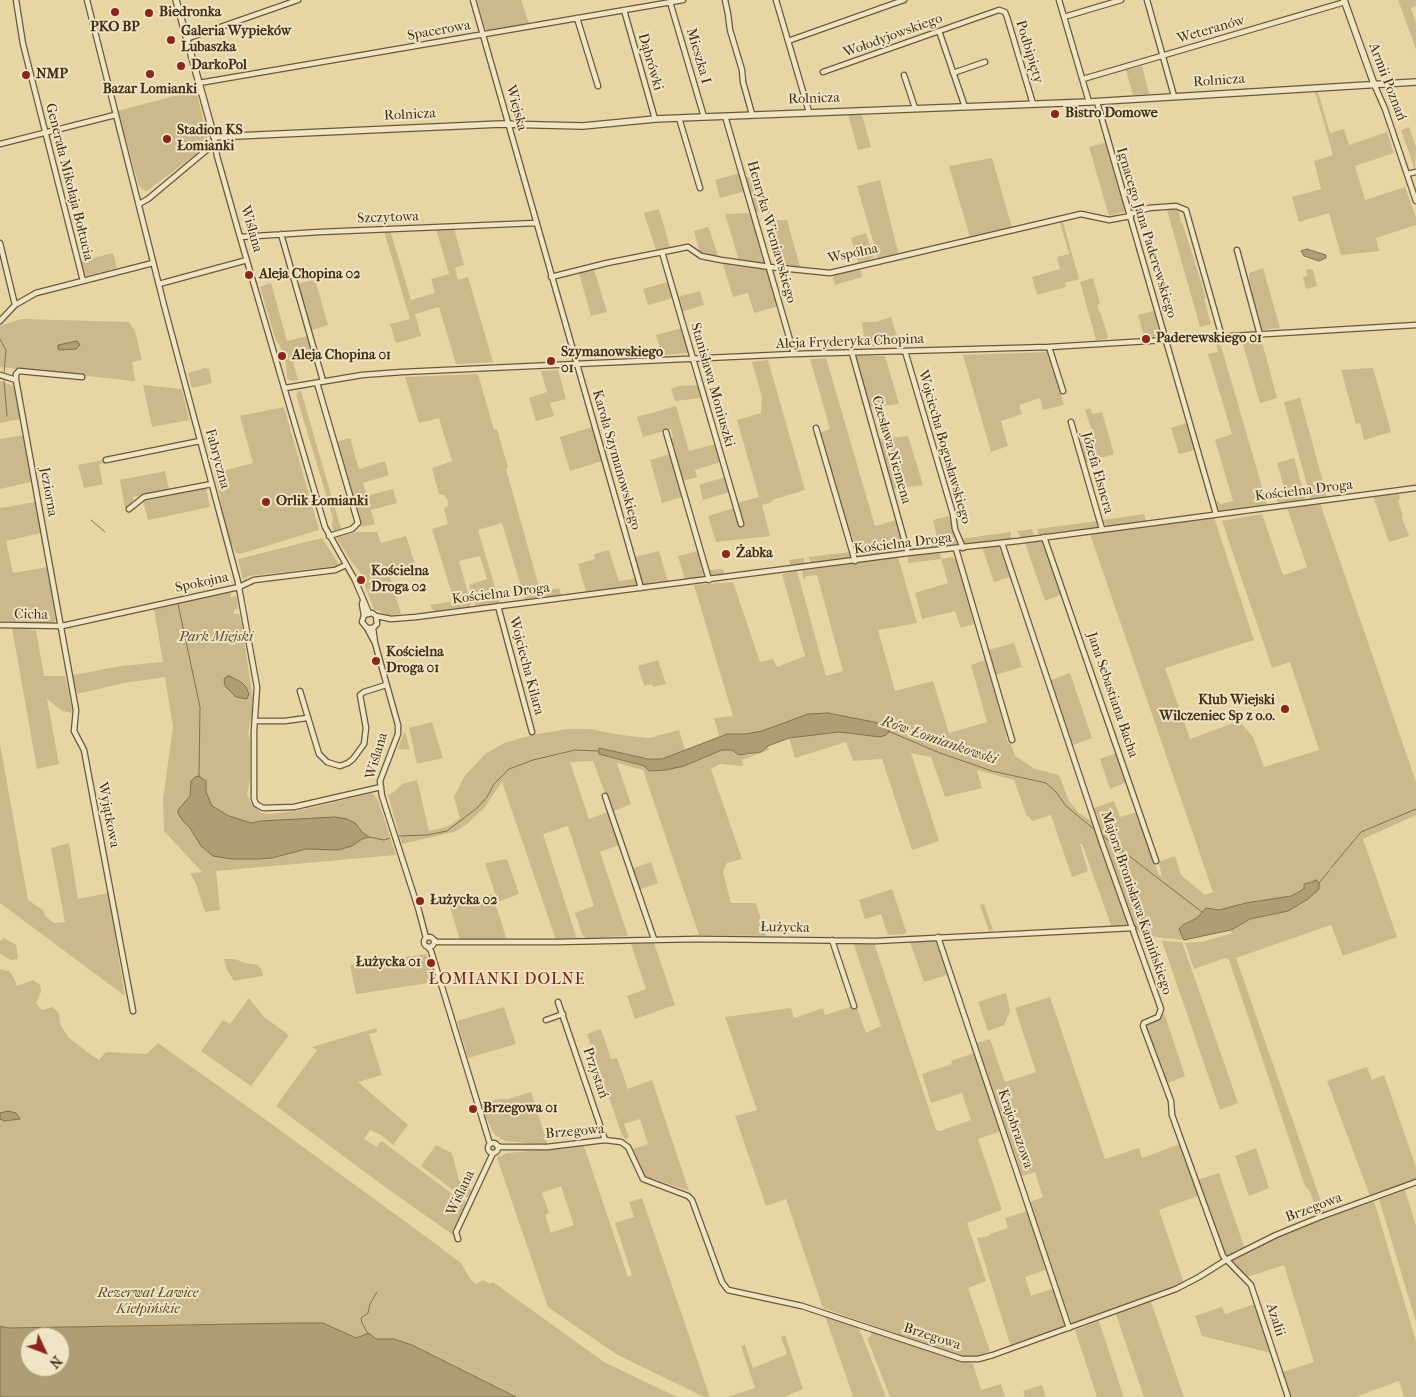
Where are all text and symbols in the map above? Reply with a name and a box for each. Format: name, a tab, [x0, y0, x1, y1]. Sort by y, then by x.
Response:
place label: Biedronka	[159, 5, 221, 21]
marker: PKO BP	[109, 6, 121, 18]
marker: Biedronka	[143, 7, 155, 19]
street label: Wołodyjowskiego	[841, 10, 945, 62]
street label: Weteranów	[1175, 12, 1247, 48]
street label: Spacerowa	[406, 17, 472, 45]
street label: Podbipięty	[1011, 18, 1047, 86]
place label: PKO BP	[90, 20, 140, 36]
place label: Galeria Wypieków Lubaszka	[181, 24, 291, 56]
street label: Mieszka I	[682, 26, 714, 86]
street label: Dąbrówki	[634, 31, 666, 93]
marker: Galeria Wypieków Lubaszka	[165, 34, 177, 46]
street label: Armii Poznań	[1364, 41, 1410, 123]
place label: DarkoPol	[191, 58, 247, 74]
marker: DarkoPol	[175, 60, 187, 72]
place label: NMP	[36, 67, 68, 83]
marker: Bazar Lomianki	[144, 68, 156, 80]
marker: NMP	[20, 69, 32, 81]
street label: Rolnicza	[1193, 71, 1245, 91]
place label: Bazar Lomianki	[103, 82, 197, 98]
street label: Wiejska	[502, 83, 530, 133]
street label: Rolnicza	[788, 90, 840, 108]
street label: Generała Mikołaja Bołtucia	[41, 102, 97, 262]
street label: Rolnicza	[384, 105, 436, 125]
place label: Bistro Domowe	[1065, 106, 1158, 122]
marker: Bistro Domowe	[1049, 108, 1061, 120]
place label: Stadion KS Łomianki	[177, 123, 243, 156]
marker: Stadion KS Łomianki	[161, 133, 173, 145]
street label: Ignacego Jana Paderewskiego	[1112, 146, 1180, 320]
street label: Henryka Wieniawskiego	[743, 159, 799, 305]
street label: Wiślana	[236, 204, 266, 254]
street label: Szczytowa	[357, 209, 419, 227]
street label: Wspólna	[826, 240, 880, 268]
place label: Aleja Chopina 02	[259, 267, 360, 283]
marker: Aleja Chopina 02	[243, 269, 255, 281]
street label: Stanisława Moniuszki	[686, 321, 738, 449]
street label: Aleja Fryderyka Chopina	[776, 331, 924, 353]
place label: Paderewskiego 01	[1156, 331, 1262, 347]
marker: Paderewskiego 01	[1140, 333, 1152, 345]
place label: Szymanowskiego 01	[561, 345, 663, 378]
place label: Aleja Chopina 01	[292, 348, 391, 364]
marker: Aleja Chopina 01	[276, 350, 288, 362]
marker: Szymanowskiego 01	[545, 355, 557, 367]
street label: Wojciecha Bogusławskiego	[914, 368, 974, 526]
street label: Karola Szymanowskiego	[588, 388, 644, 532]
street label: Czesława Niemena	[867, 394, 915, 506]
street label: Fabryczna	[201, 427, 233, 491]
street label: Józefa Elsnera	[1077, 430, 1117, 516]
street label: Jeziorna	[35, 466, 61, 518]
street label: Kościelna Droga	[1254, 477, 1354, 505]
place label: Orlik Łomianki	[276, 494, 368, 510]
marker: Orlik Łomianki	[260, 496, 272, 508]
street label: Kościelna Droga	[853, 530, 953, 558]
place label: Żabka	[736, 546, 773, 562]
marker: Żabka	[720, 548, 732, 560]
place label: Kościelna Droga 02	[371, 564, 429, 596]
street label: Spokojna	[174, 569, 230, 597]
marker: Kościelna Droga 02	[355, 574, 367, 586]
street label: Kościelna Droga	[451, 580, 551, 608]
street label: Cicha	[14, 606, 48, 624]
street label: Wojciecha Kilara	[505, 615, 547, 717]
park label: Park Miejski	[179, 630, 253, 646]
street label: Jana Sebastiana Bacha	[1083, 630, 1141, 760]
place label: Kościelna Droga 01	[386, 645, 444, 678]
marker: Kościelna Droga 01	[370, 655, 382, 667]
place label: Klub Wiejski Wilczeniec Sp z o.o.	[1159, 693, 1275, 726]
marker: Klub Wiejski Wilczeniec Sp z o.o.	[1279, 703, 1291, 715]
water label: Rów Łomiankowski	[879, 713, 999, 769]
street label: Wiślana	[362, 731, 392, 781]
street label: Wyjątkowa	[93, 781, 123, 849]
street label: Majora Bronisława Kamińskiego	[1097, 809, 1175, 997]
place label: Łużycka 02	[430, 893, 497, 909]
marker: Łużycka 02	[414, 895, 426, 907]
street label: Łużycka	[760, 919, 810, 937]
place label: Łużycka 01	[356, 955, 421, 971]
marker: Łużycka 01	[425, 957, 437, 969]
district label: ŁOMIANKI DOLNE	[427, 970, 587, 990]
street label: Przystań	[578, 1045, 612, 1101]
street label: Krajobrazowa	[994, 1087, 1036, 1171]
place label: Brzegowa 01	[483, 1101, 558, 1117]
marker: Brzegowa 01	[467, 1103, 479, 1115]
street label: Brzegowa	[545, 1121, 605, 1143]
street label: Wiślana	[443, 1168, 479, 1218]
street label: Brzegowa	[1283, 1190, 1345, 1226]
park label: Rezerwat Ławice Kiełpińskie	[98, 1286, 198, 1318]
street label: Azalii	[1262, 1301, 1288, 1339]
street label: Brzegowa	[901, 1320, 963, 1354]
north arrow	[20, 1327, 70, 1377]
text: N	[46, 1352, 65, 1372]

